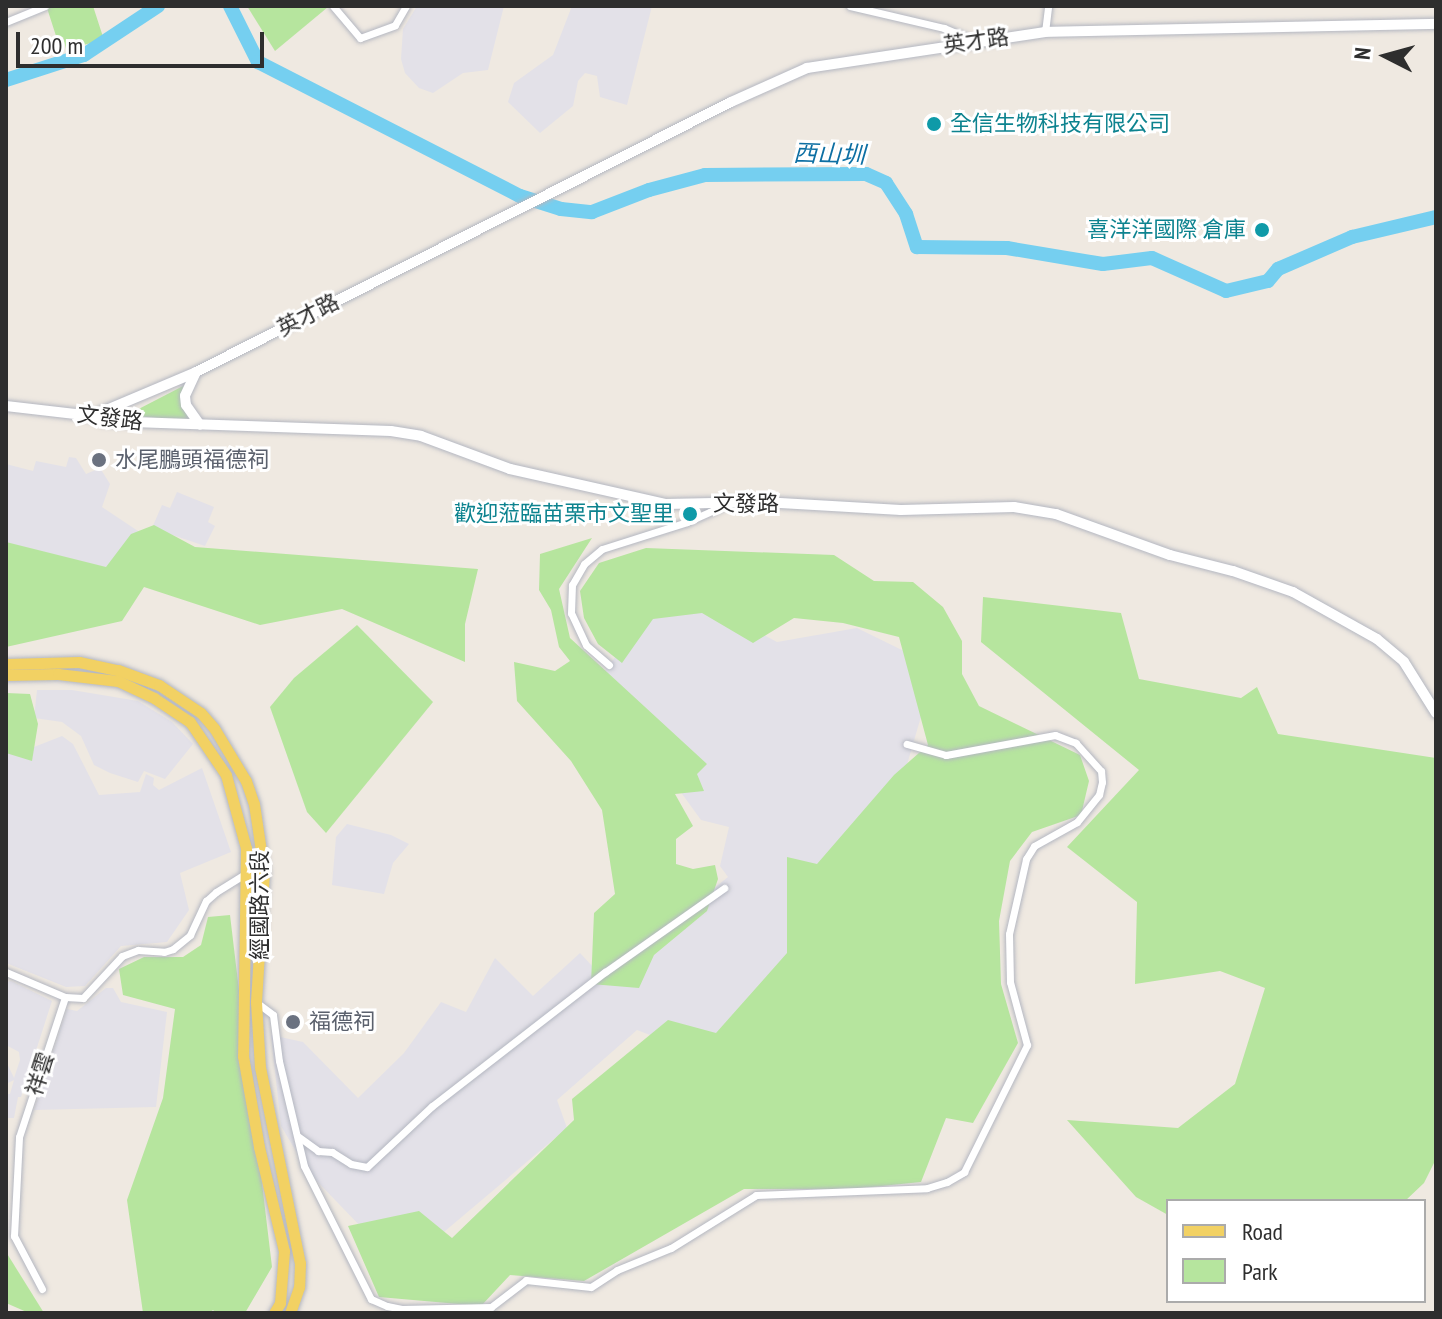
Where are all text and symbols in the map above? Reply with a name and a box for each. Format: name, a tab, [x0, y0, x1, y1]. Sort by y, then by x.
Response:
scale bar	[20, 16, 268, 66]
north arrow	[1346, 16, 1426, 96]
street label: 英才路	[941, 23, 1011, 59]
text: 200 m	[30, 30, 83, 61]
text: N	[1348, 46, 1377, 61]
place label: 全信生物科技有限公司	[950, 111, 1170, 137]
marker: 全信生物科技有限公司	[925, 115, 943, 133]
water label: 西山圳	[793, 138, 865, 170]
place label: 喜洋洋國際 倉庫	[1087, 217, 1246, 243]
marker: 喜洋洋國際 倉庫	[1253, 221, 1271, 239]
street label: 英才路	[273, 288, 343, 342]
street label: 文發路	[76, 401, 144, 435]
place label: 水尾鵬頭福德祠	[115, 447, 269, 473]
marker: 水尾鵬頭福德祠	[90, 451, 108, 469]
street label: 文發路	[713, 491, 779, 517]
place label: 歡迎蒞臨苗栗市文聖里	[454, 501, 674, 527]
marker: 歡迎蒞臨苗栗市文聖里	[681, 505, 699, 523]
street label: 經國路六段	[247, 850, 273, 960]
place label: 福德祠	[309, 1009, 375, 1035]
marker: 福德祠	[284, 1013, 302, 1031]
street label: 祥雲	[21, 1049, 59, 1099]
legend	[1166, 1199, 1426, 1303]
text: Road	[1242, 1216, 1283, 1247]
text: Park	[1242, 1256, 1278, 1287]

